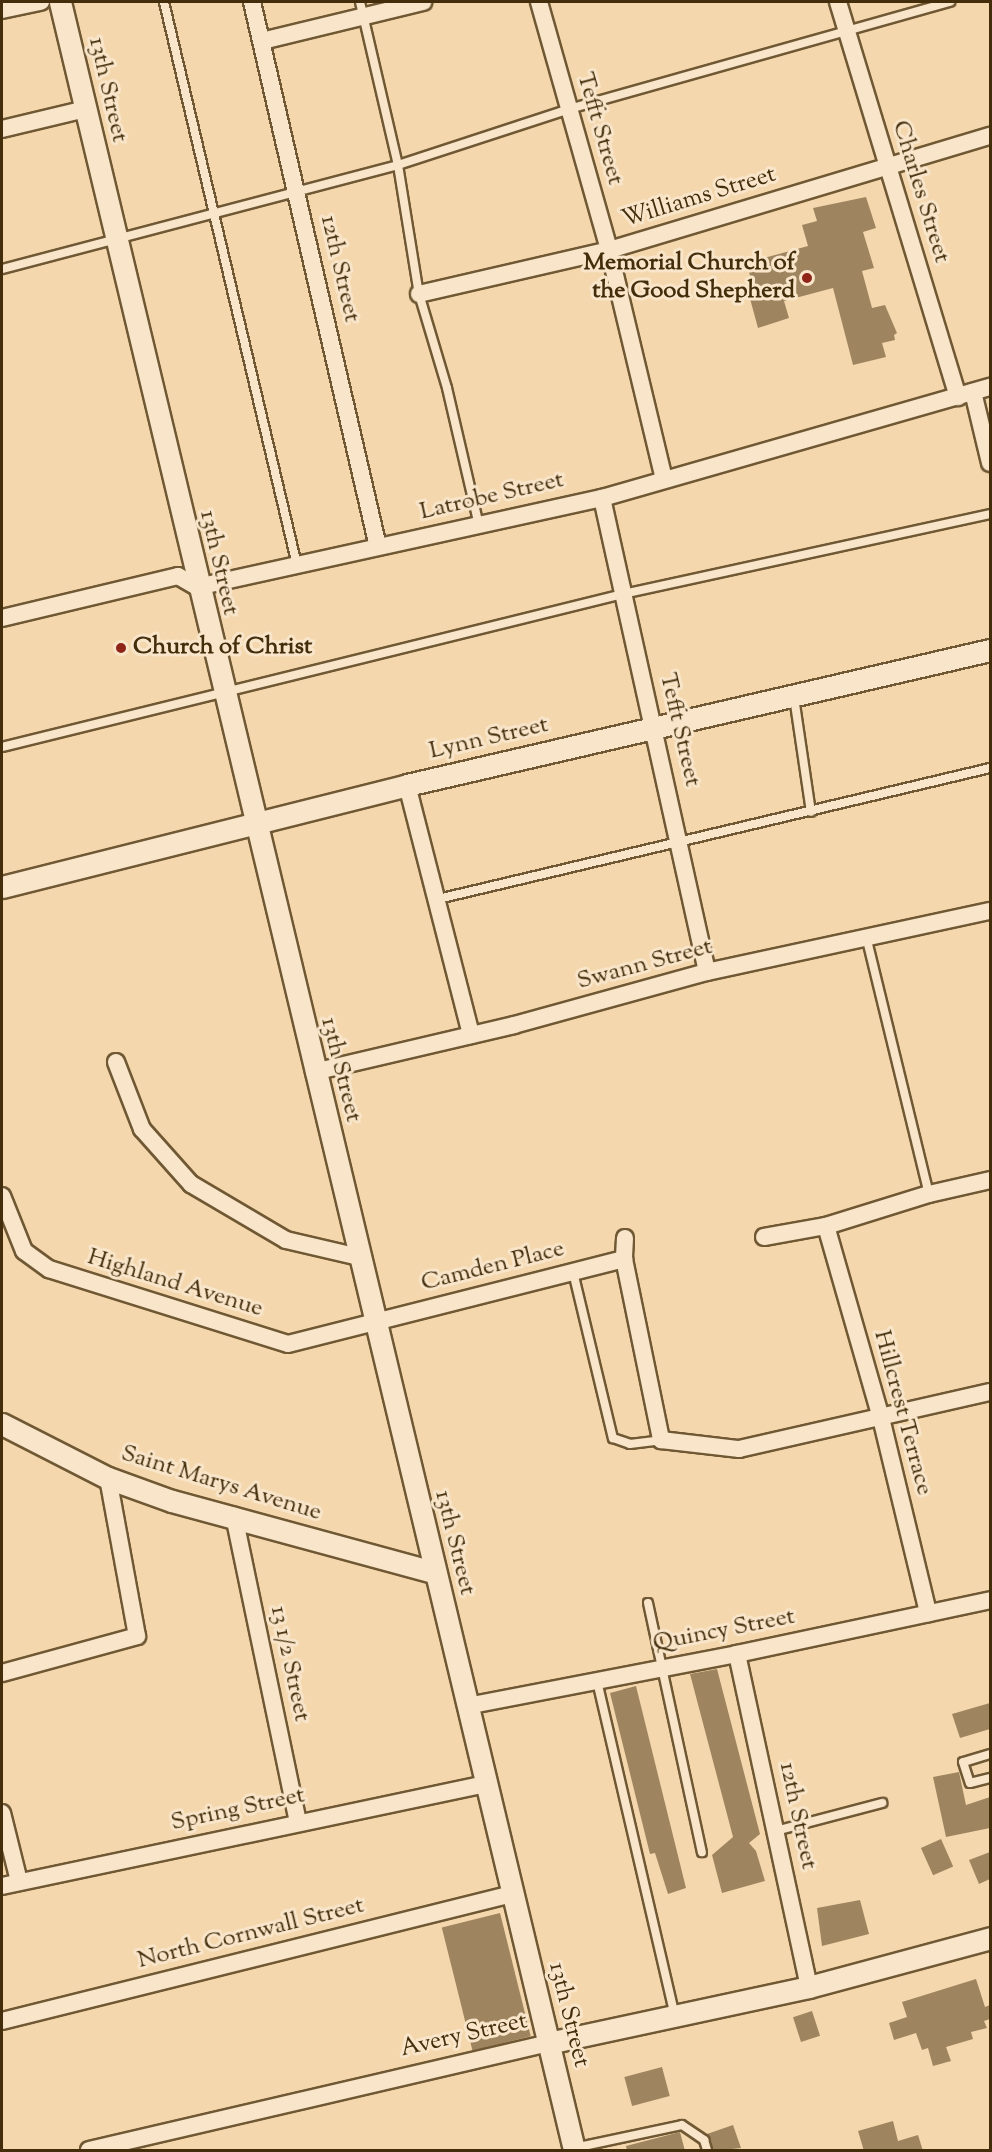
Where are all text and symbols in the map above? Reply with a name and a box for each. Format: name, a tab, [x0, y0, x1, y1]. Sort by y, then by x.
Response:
street label: 13th Street	[81, 35, 133, 145]
street label: Tefft Street	[569, 69, 629, 189]
street label: Charles Street	[885, 117, 955, 267]
street label: Williams Street	[618, 161, 780, 235]
street label: 12th Street	[313, 213, 365, 325]
place label: Memorial Church of the Good Shepherd	[583, 250, 795, 306]
marker: Memorial Church of the Good Shepherd	[800, 271, 814, 285]
street label: Latrobe Street	[417, 466, 567, 528]
street label: 13th Street	[192, 508, 244, 618]
place label: Church of Christ	[133, 634, 312, 662]
marker: Church of Christ	[114, 641, 128, 655]
street label: Tefft Street	[652, 670, 706, 790]
street label: Lynn Street	[427, 711, 551, 767]
street label: Swann Street	[574, 933, 716, 997]
street label: 13th Street	[313, 1015, 367, 1125]
street label: Camden Place	[418, 1235, 568, 1299]
street label: Highland Avenue	[84, 1244, 266, 1324]
street label: Hillcrest Terrace	[866, 1327, 938, 1499]
street label: Saint Marys Avenue	[117, 1440, 325, 1528]
street label: 13th Street	[427, 1488, 481, 1598]
street label: Quincy Street	[651, 1603, 797, 1659]
street label: 13 1/2 Street	[263, 1604, 315, 1724]
street label: 12th Street	[772, 1760, 822, 1872]
street label: Spring Street	[168, 1782, 308, 1838]
street label: North Cornwall Street	[135, 1892, 367, 1976]
street label: 13th Street	[541, 1960, 595, 2070]
street label: Avery Street	[398, 2007, 530, 2065]

